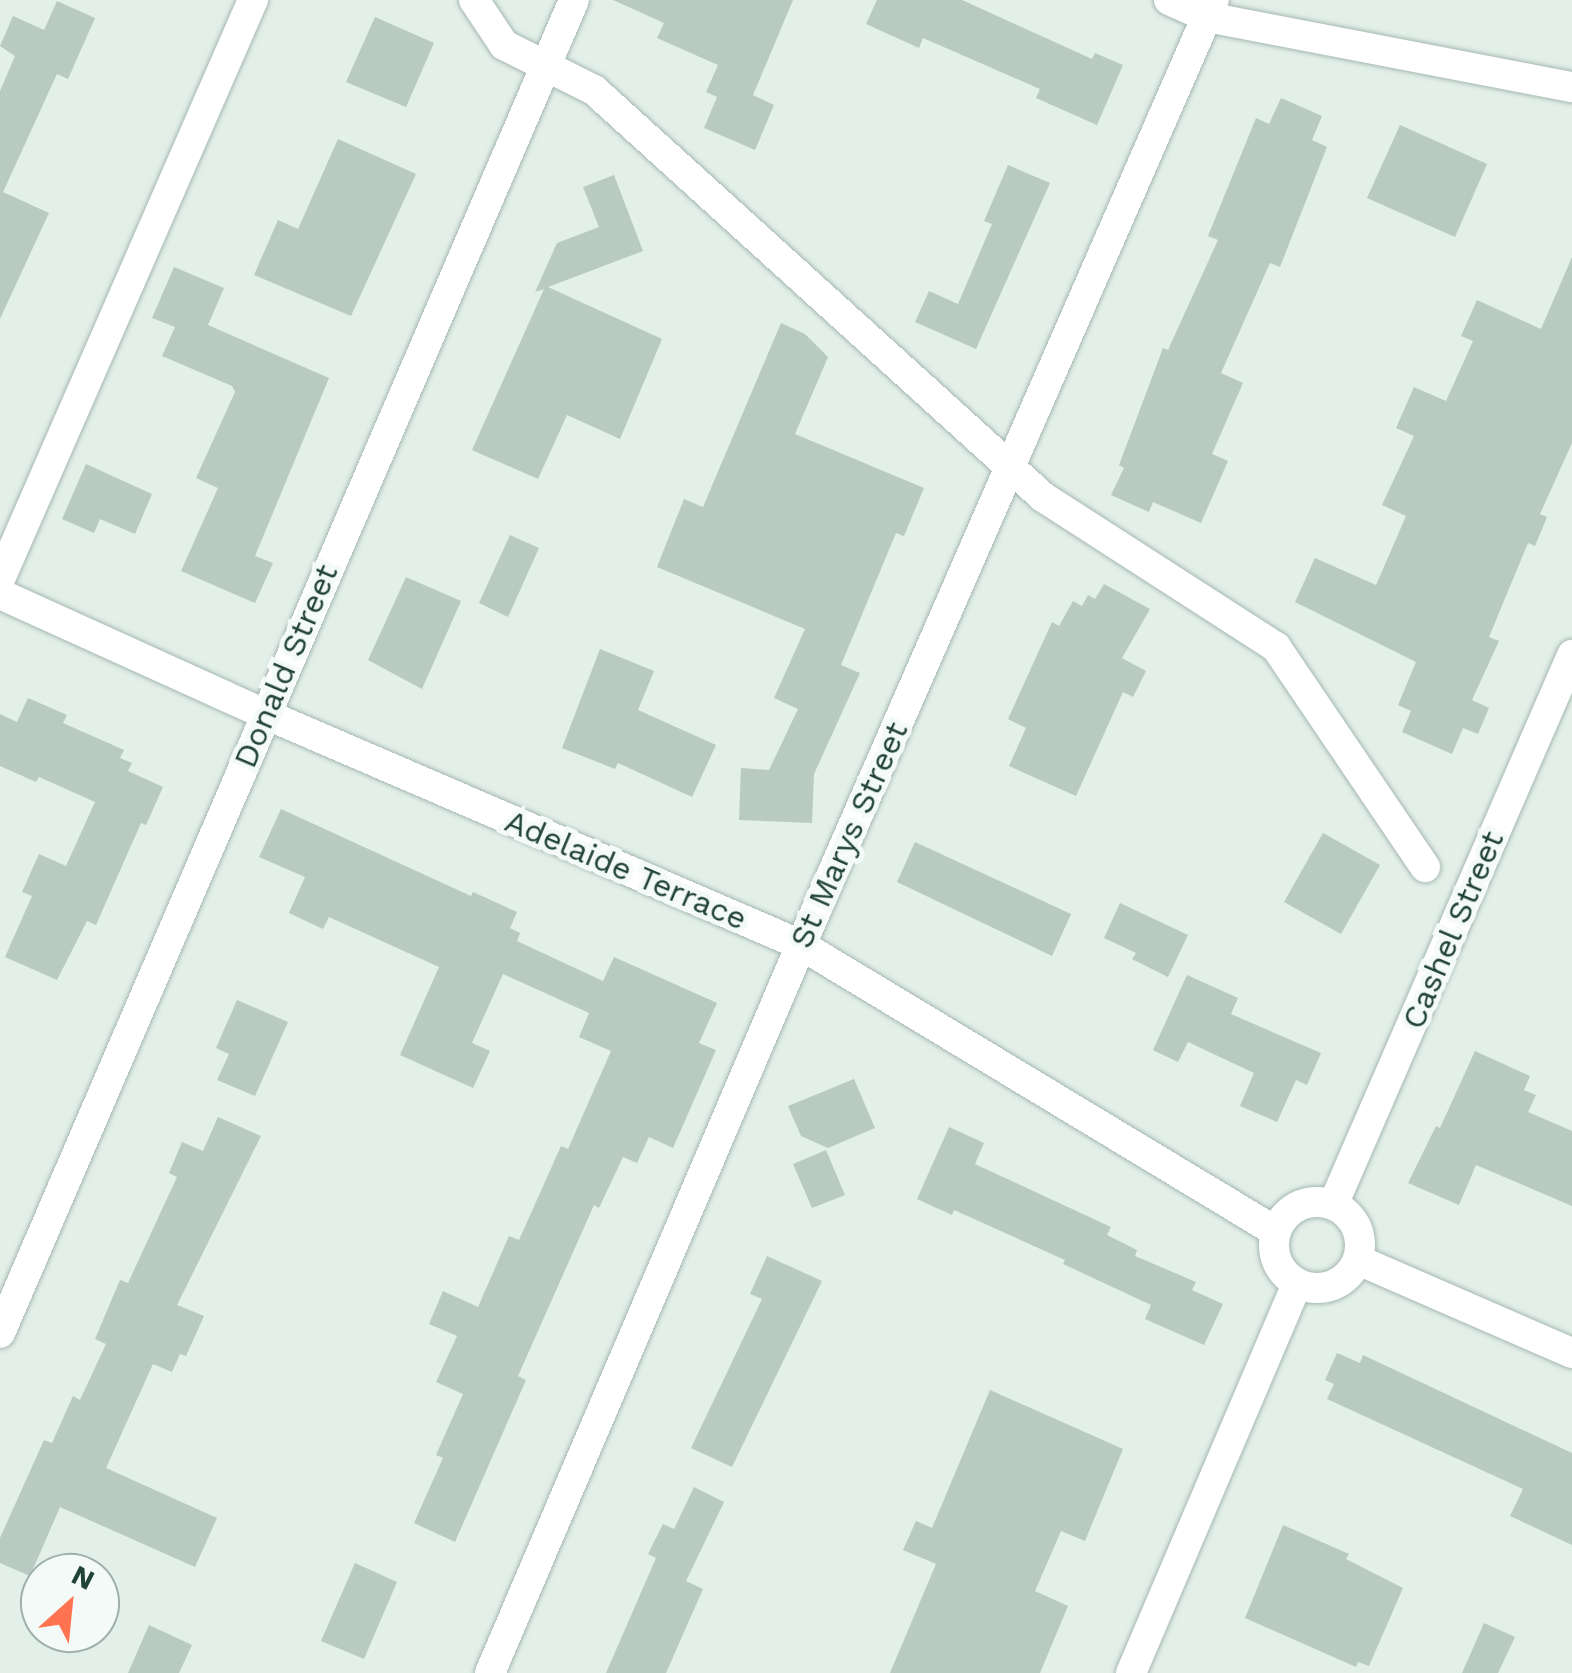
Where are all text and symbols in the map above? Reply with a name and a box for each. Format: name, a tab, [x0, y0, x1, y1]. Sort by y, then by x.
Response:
street label: Donald Street	[226, 558, 346, 774]
street label: St Marys Street	[782, 716, 916, 954]
street label: Adelaide Terrace	[499, 802, 753, 938]
street label: Cashel Street	[1394, 825, 1512, 1035]
north arrow	[20, 1553, 120, 1653]
text: N	[66, 1558, 100, 1597]

